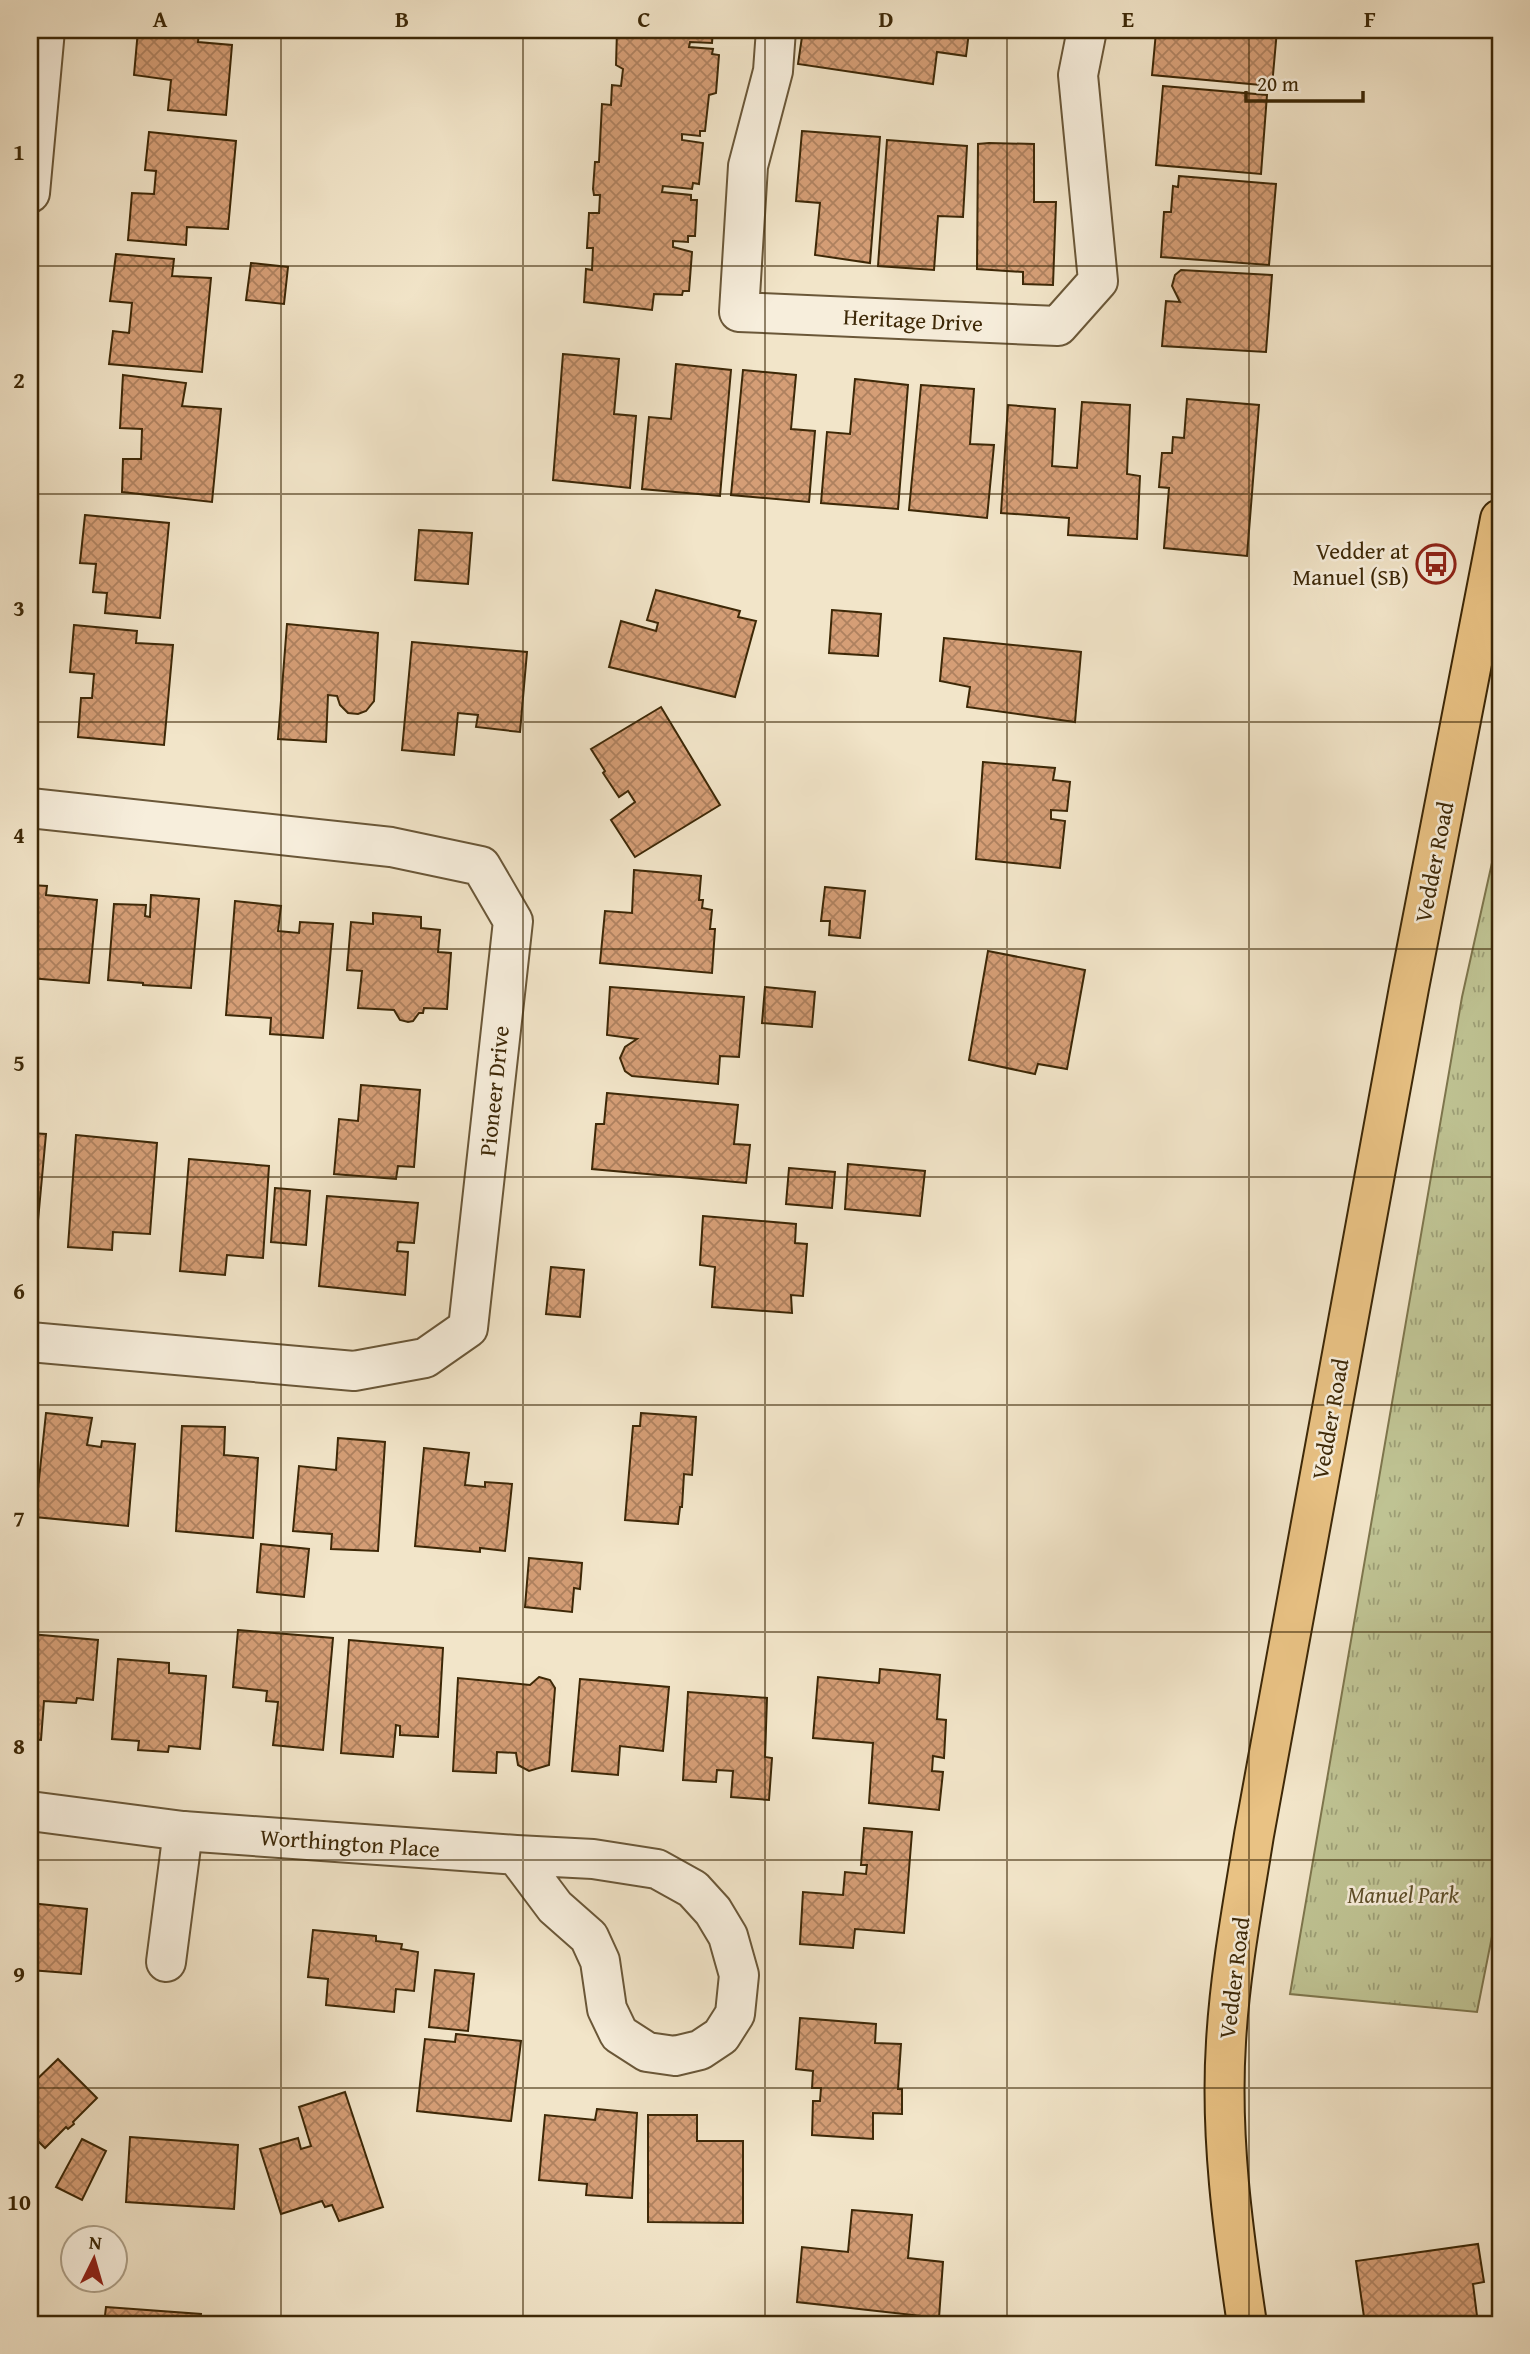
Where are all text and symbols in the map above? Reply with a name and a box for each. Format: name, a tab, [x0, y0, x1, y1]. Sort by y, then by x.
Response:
text: A	[153, 2, 168, 35]
text: B	[395, 2, 409, 35]
text: C	[637, 2, 651, 35]
text: D	[879, 2, 894, 35]
text: E	[1122, 2, 1134, 35]
text: F	[1364, 2, 1376, 35]
scale bar	[1246, 60, 1364, 104]
text: 20 m	[1257, 68, 1299, 99]
text: 1	[13, 135, 25, 168]
street label: Heritage Drive	[842, 299, 984, 340]
text: 2	[13, 363, 25, 396]
place label: Vedder at Manuel (SB)	[1293, 534, 1409, 593]
bus stop icon: Vedder at Manuel (SB)	[1415, 543, 1457, 585]
text: 3	[13, 591, 25, 624]
street label: Vedder Road	[1406, 798, 1462, 925]
text: 4	[13, 818, 25, 851]
street label: Pioneer Drive	[470, 1024, 517, 1158]
text: 5	[13, 1046, 25, 1079]
text: 6	[13, 1274, 25, 1307]
street label: Vedder Road	[1303, 1355, 1357, 1482]
text: 7	[13, 1502, 25, 1535]
text: 8	[13, 1729, 25, 1762]
street label: Worthington Place	[259, 1820, 441, 1865]
park label: Manuel Park	[1347, 1878, 1459, 1911]
street label: Vedder Road	[1210, 1914, 1257, 2041]
text: 9	[13, 1957, 25, 1990]
text: 10	[7, 2185, 31, 2218]
north arrow	[60, 2224, 130, 2294]
text: N	[88, 2228, 103, 2257]

